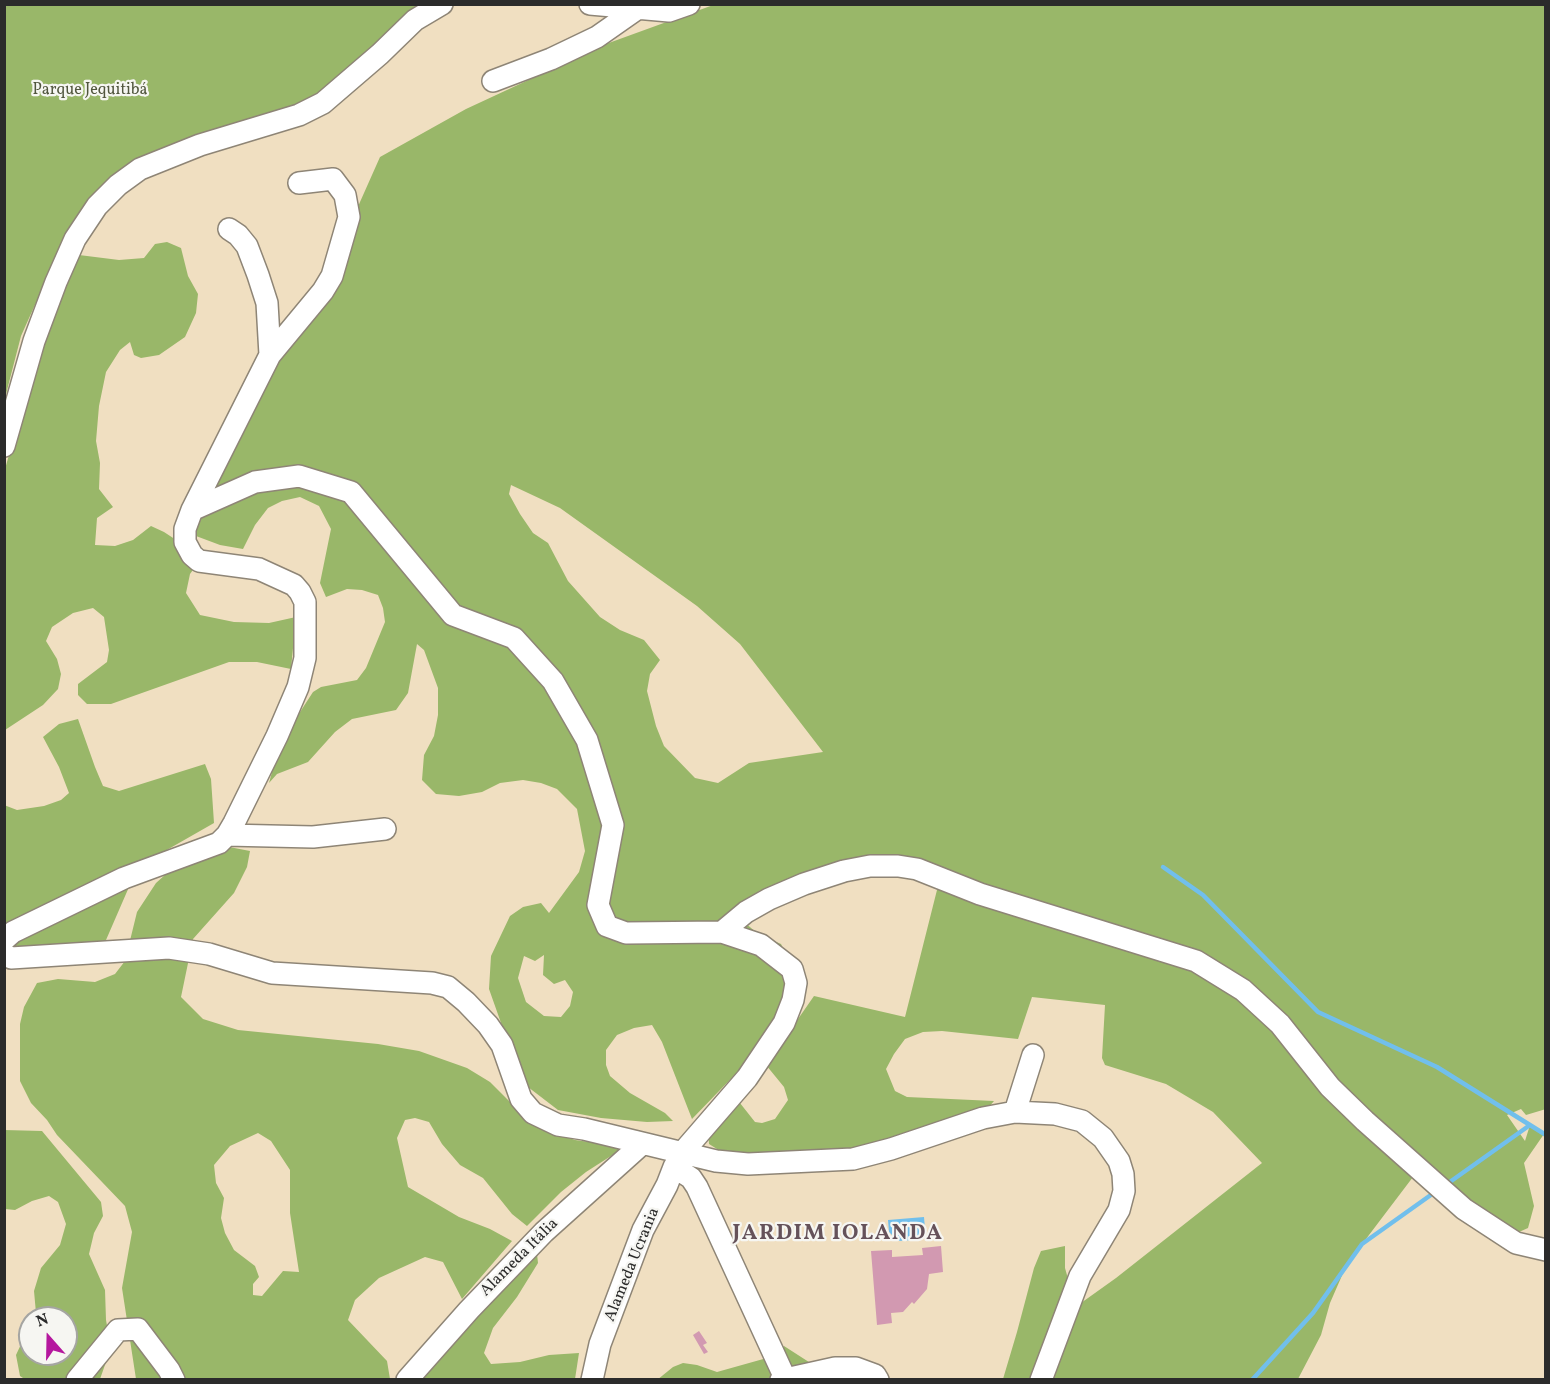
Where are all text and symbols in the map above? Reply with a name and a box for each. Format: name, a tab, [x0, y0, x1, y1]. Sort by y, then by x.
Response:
park label: Parque Jequitibá	[32, 81, 148, 101]
street label: Alameda Ucrania	[601, 1205, 665, 1325]
street label: Alameda Itália	[477, 1215, 563, 1301]
district label: JARDIM IOLANDA	[733, 1222, 943, 1248]
north arrow	[18, 1306, 78, 1366]
text: N	[33, 1309, 52, 1333]

